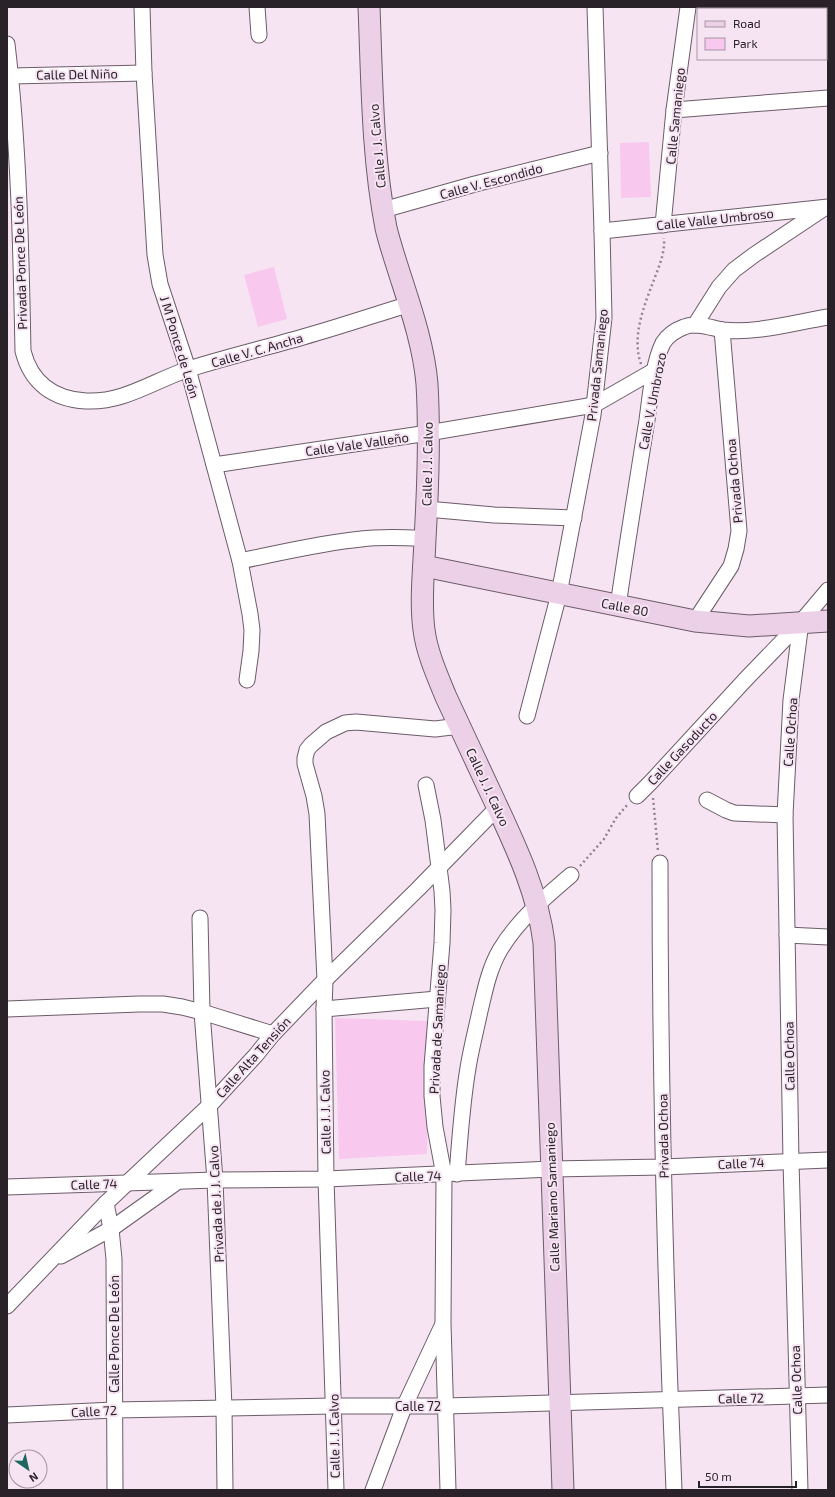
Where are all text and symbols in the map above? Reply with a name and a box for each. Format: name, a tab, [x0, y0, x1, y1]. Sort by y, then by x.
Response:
legend	[697, 8, 827, 60]
text: Road	[733, 16, 761, 30]
text: Park	[733, 36, 758, 50]
street label: Calle Del Niño	[36, 65, 118, 83]
street label: Calle Samaniego	[662, 67, 688, 165]
street label: Calle J. J. Calvo	[365, 103, 389, 189]
street label: Calle V. Escondido	[438, 160, 544, 202]
street label: Privada Ponce De León	[10, 196, 30, 330]
street label: Calle Valle Umbroso	[655, 205, 775, 233]
street label: J M Ponce de León	[157, 294, 203, 400]
street label: Privada Samaniego	[583, 308, 611, 422]
street label: Calle V. C. Ancha	[209, 329, 305, 371]
street label: Calle V. Umbrozo	[635, 351, 669, 451]
street label: Calle J. J. Calvo	[418, 422, 436, 506]
street label: Calle Vale Valleño	[304, 429, 410, 459]
street label: Privada Ochoa	[722, 438, 746, 524]
street label: Calle 80	[600, 595, 650, 619]
street label: Calle Ochoa	[780, 697, 800, 767]
street label: Calle Gasoducto	[644, 708, 720, 788]
street label: Calle J. J. Calvo	[463, 745, 513, 829]
street label: Privada de Samaniego	[426, 964, 448, 1094]
street label: Calle Alta Tensión	[212, 1013, 294, 1101]
street label: Calle Ochoa	[780, 1021, 798, 1091]
street label: Calle J. J. Calvo	[316, 1070, 334, 1154]
street label: Privada Ochoa	[654, 1094, 672, 1178]
street label: Calle Mariano Samaniego	[541, 1122, 563, 1272]
street label: Privada de J. J. Calvo	[205, 1145, 227, 1263]
street label: Calle 74	[717, 1154, 765, 1172]
street label: Calle 74	[394, 1167, 442, 1185]
street label: Calle 74	[70, 1175, 118, 1193]
street label: Calle Ponce De León	[106, 1275, 122, 1393]
street label: Calle Ochoa	[787, 1345, 805, 1415]
street label: Calle 72	[718, 1390, 764, 1406]
street label: Calle J. J. Calvo	[325, 1394, 343, 1478]
street label: Calle 72	[395, 1398, 441, 1414]
street label: Calle 72	[71, 1402, 117, 1420]
north arrow	[8, 1449, 48, 1489]
scale bar	[699, 1463, 796, 1489]
text: 50 m	[705, 1469, 732, 1483]
text: N	[27, 1470, 41, 1485]

